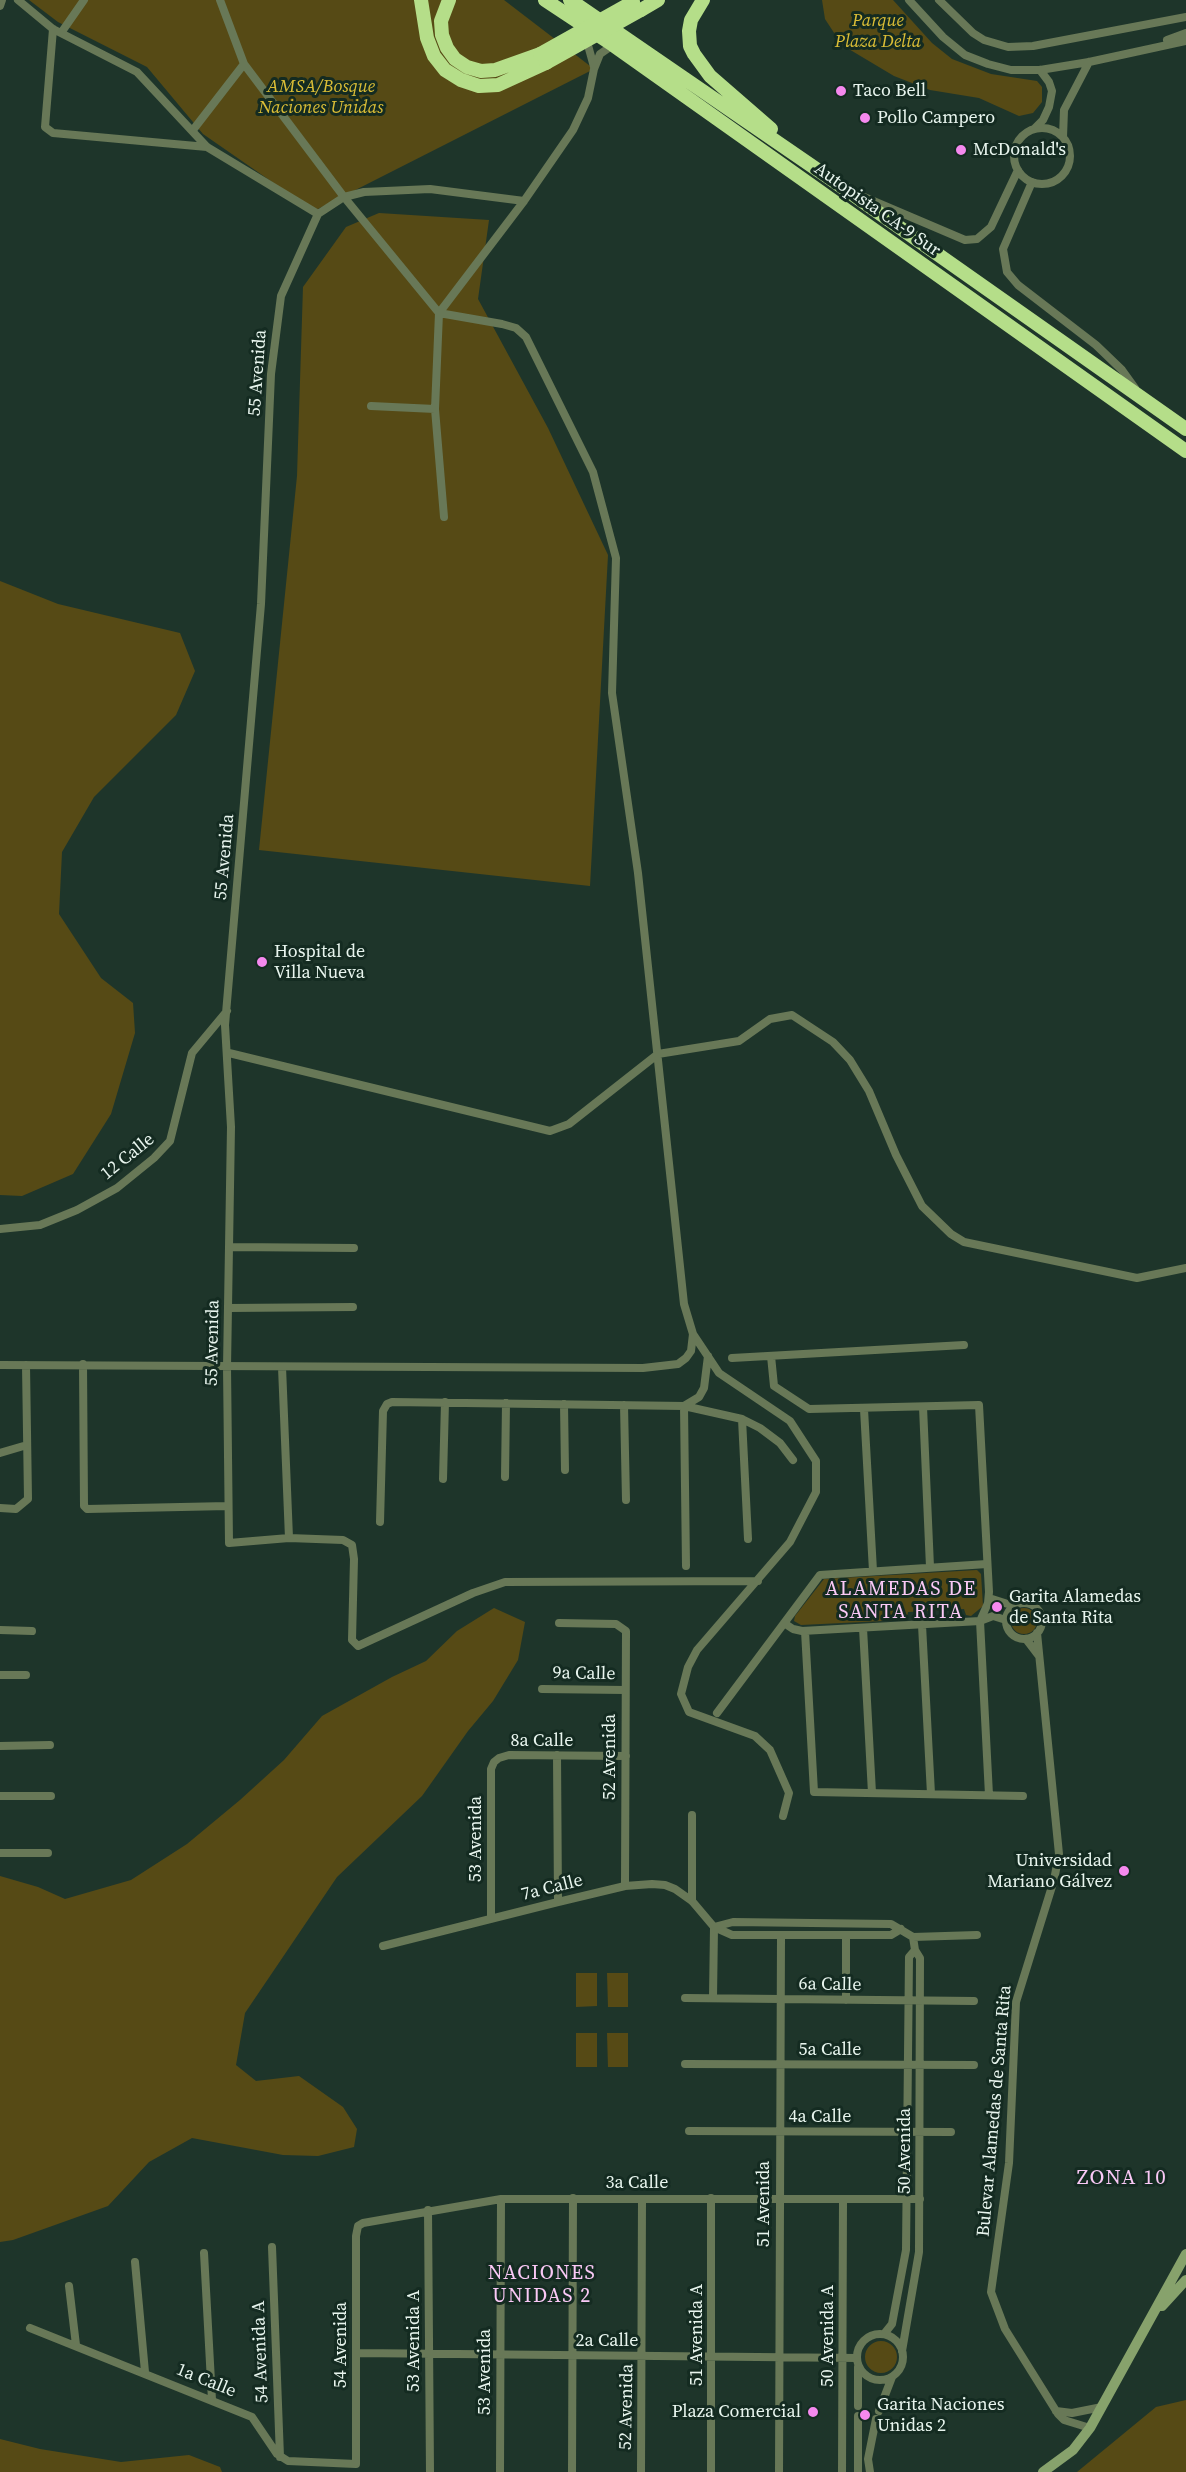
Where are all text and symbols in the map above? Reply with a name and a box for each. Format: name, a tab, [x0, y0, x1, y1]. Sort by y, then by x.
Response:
park label: Parque Plaza Delta	[835, 10, 921, 52]
park label: AMSA/Bosque Naciones Unidas	[258, 76, 384, 118]
place label: Taco Bell	[853, 80, 926, 102]
marker: Taco Bell	[834, 84, 848, 98]
place label: Pollo Campero	[877, 107, 995, 129]
marker: Pollo Campero	[858, 111, 872, 125]
place label: McDonald's	[973, 139, 1066, 161]
marker: McDonald's	[954, 143, 968, 157]
street label: Autopista CA-9 Sur	[810, 158, 944, 262]
street label: 55 Avenida	[244, 329, 272, 417]
street label: 55 Avenida	[210, 813, 240, 901]
place label: Hospital de Villa Nueva	[274, 941, 365, 984]
marker: Hospital de Villa Nueva	[255, 955, 269, 969]
street label: 12 Calle	[97, 1129, 159, 1185]
street label: 55 Avenida	[201, 1300, 225, 1386]
district label: ALAMEDAS DE SANTA RITA	[825, 1578, 977, 1625]
place label: Garita Alamedas de Santa Rita	[1009, 1586, 1141, 1628]
marker: Garita Alamedas de Santa Rita	[990, 1600, 1004, 1614]
street label: 9a Calle	[552, 1663, 616, 1685]
street label: 52 Avenida	[599, 1714, 621, 1800]
street label: 8a Calle	[511, 1730, 573, 1752]
street label: 53 Avenida	[465, 1796, 487, 1882]
place label: Universidad Mariano Gálvez	[987, 1850, 1112, 1892]
marker: Universidad Mariano Gálvez	[1117, 1864, 1131, 1878]
street label: 7a Calle	[519, 1870, 585, 1906]
street label: 6a Calle	[798, 1974, 862, 1996]
street label: Bulevar Alamedas de Santa Rita	[973, 1984, 1017, 2238]
street label: 5a Calle	[799, 2039, 861, 2061]
street label: 4a Calle	[789, 2106, 851, 2128]
street label: 50 Avenida	[894, 2108, 916, 2194]
street label: 51 Avenida	[753, 2161, 775, 2247]
district label: ZONA 10	[1077, 2166, 1167, 2192]
street label: 3a Calle	[606, 2172, 668, 2194]
district label: NACIONES UNIDAS 2	[488, 2262, 596, 2309]
street label: 51 Avenida A	[686, 2284, 708, 2386]
street label: 50 Avenida A	[817, 2285, 839, 2387]
street label: 53 Avenida A	[403, 2290, 425, 2392]
street label: 54 Avenida A	[248, 2300, 274, 2404]
street label: 54 Avenida	[330, 2302, 352, 2388]
street label: 53 Avenida	[474, 2329, 496, 2415]
street label: 2a Calle	[576, 2330, 638, 2352]
street label: 1a Calle	[173, 2359, 239, 2403]
street label: 52 Avenida	[615, 2364, 639, 2450]
place label: Garita Naciones Unidas 2	[877, 2394, 1005, 2436]
place label: Plaza Comercial	[672, 2401, 801, 2423]
marker: Plaza Comercial	[806, 2405, 820, 2419]
marker: Garita Naciones Unidas 2	[858, 2408, 872, 2422]

